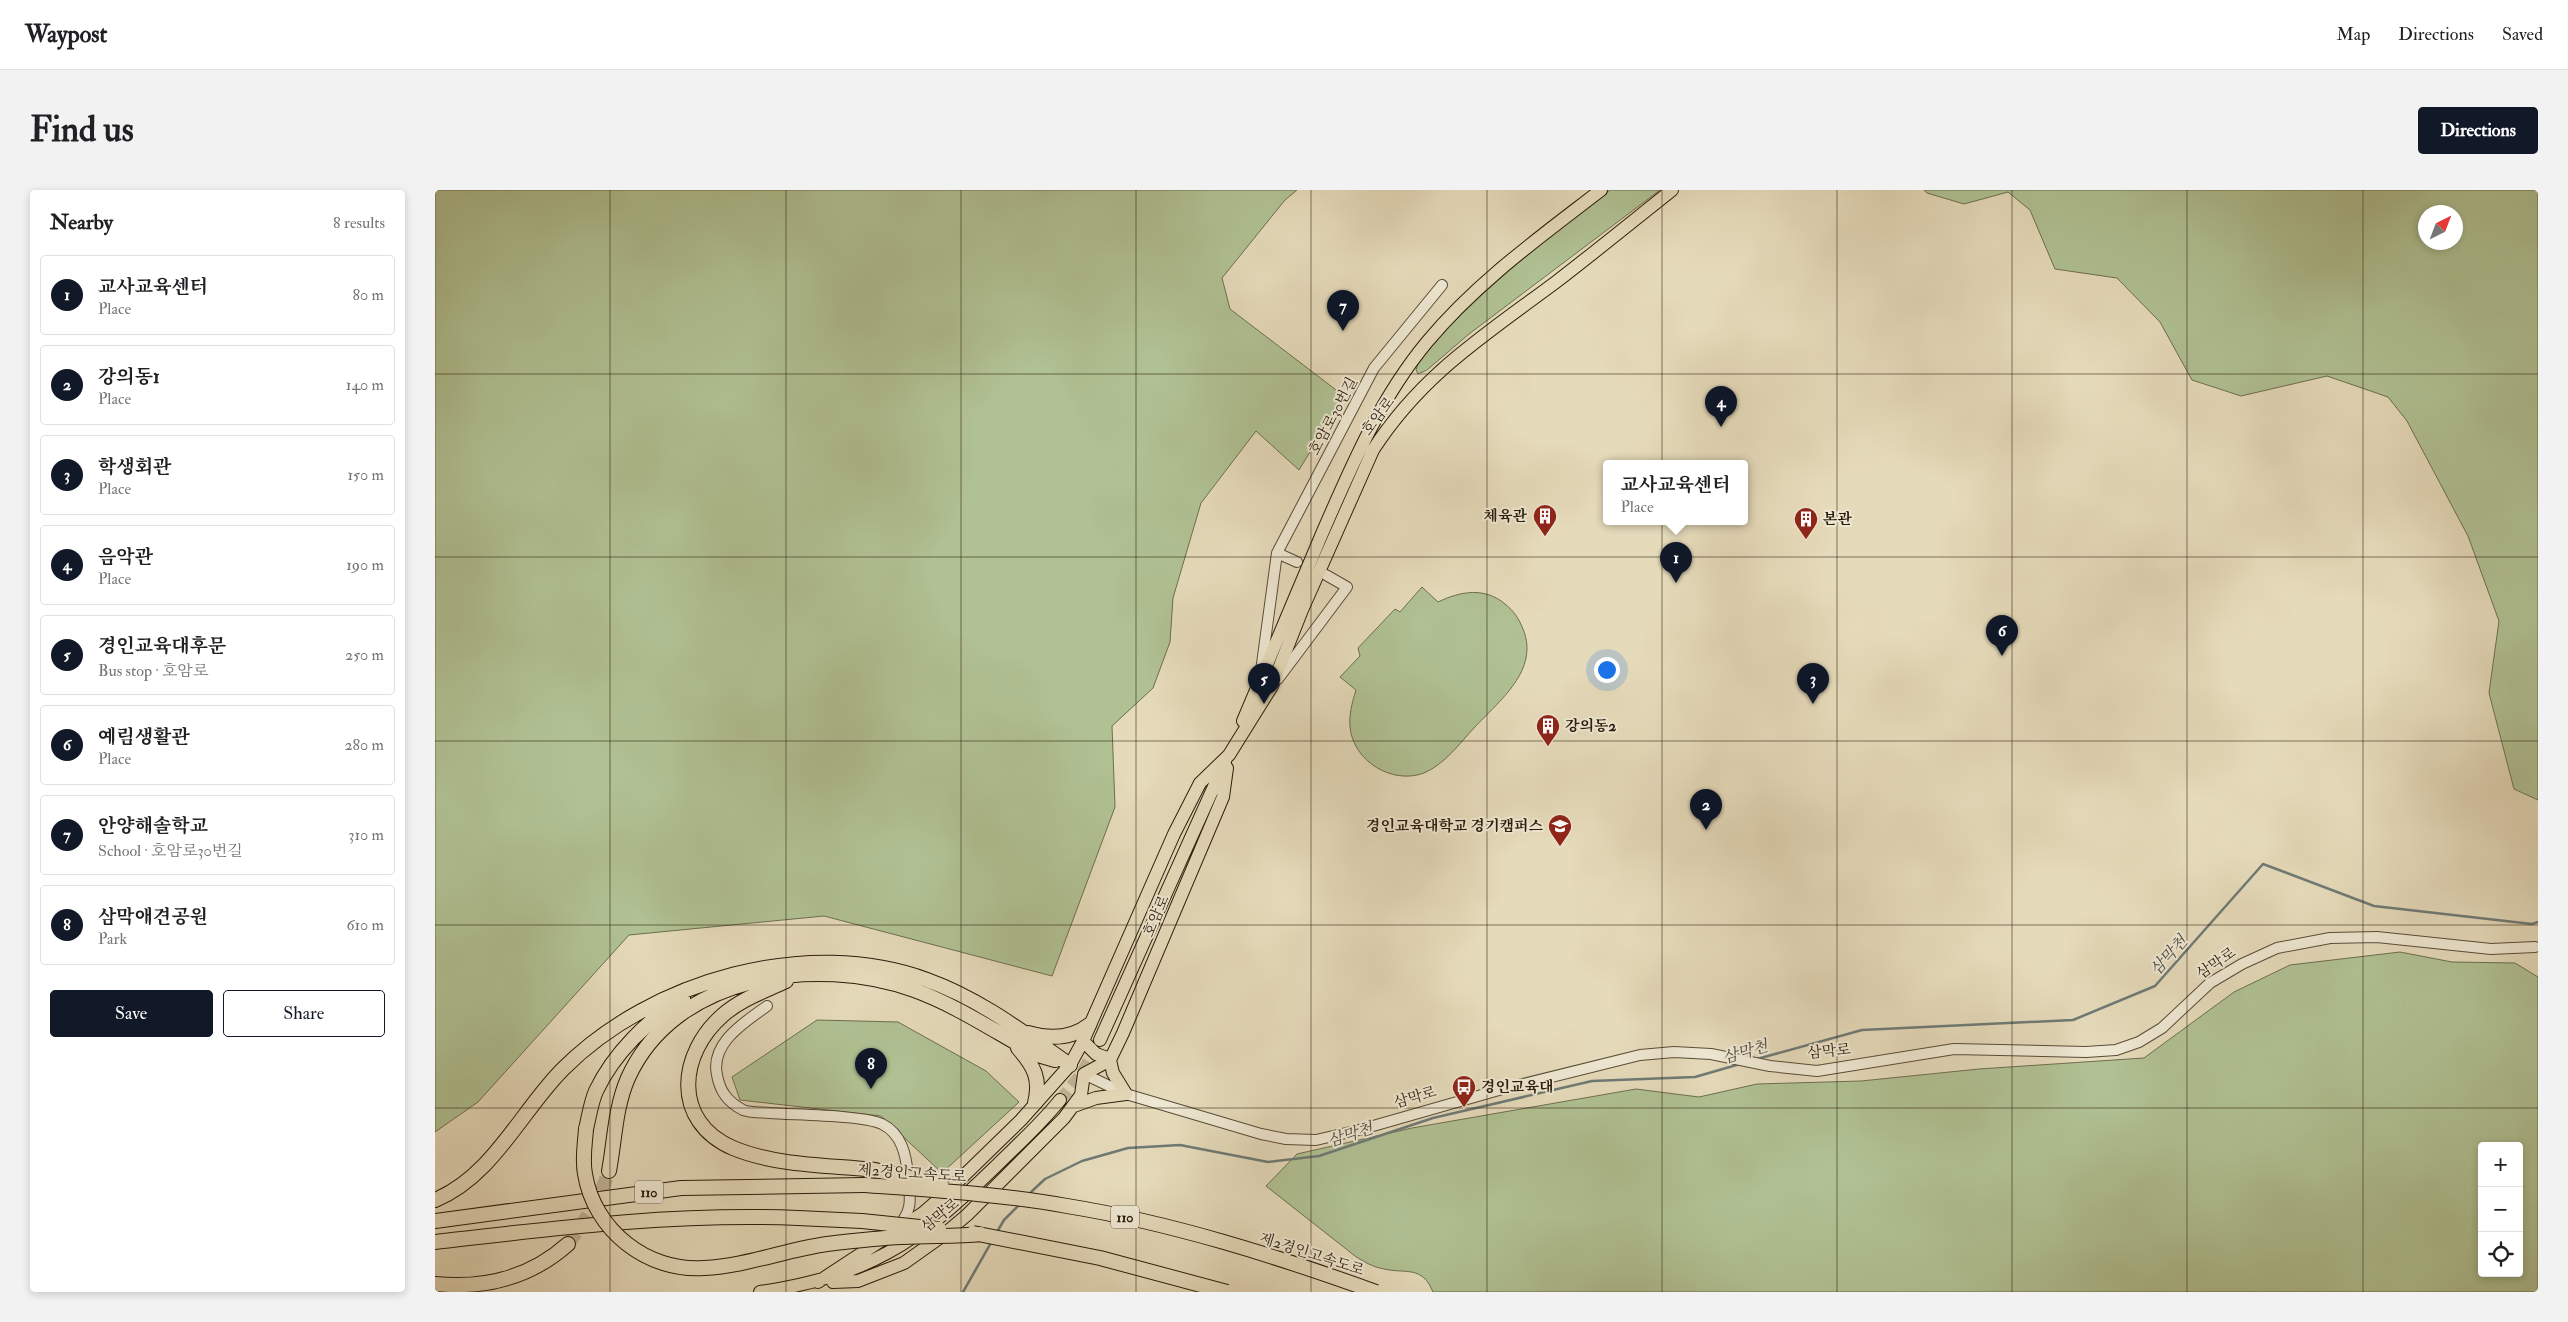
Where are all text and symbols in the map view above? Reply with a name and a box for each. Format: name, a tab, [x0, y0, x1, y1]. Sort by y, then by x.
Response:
text: Waypost	[25, 19, 107, 50]
text: Map	[2337, 23, 2370, 46]
text: Directions	[2398, 23, 2474, 46]
text: Saved	[2502, 23, 2543, 46]
button: Directions	[2418, 107, 2538, 154]
text: Find us	[30, 108, 134, 152]
north arrow	[2418, 205, 2463, 250]
text: Nearby	[50, 209, 113, 236]
text: 8 results	[333, 213, 385, 233]
text: 교사교육센터	[98, 275, 208, 299]
text: 1	[64, 285, 70, 305]
text: 80 m	[353, 285, 384, 305]
pin: 7	[1327, 290, 1359, 331]
text: Place	[98, 299, 131, 319]
text: 강의동1	[98, 365, 160, 389]
street label: 호암로30번길	[1305, 374, 1362, 459]
text: 2	[63, 375, 71, 395]
text: 140 m	[346, 375, 384, 395]
pin: 4	[1705, 386, 1737, 427]
text: Place	[98, 389, 131, 409]
street label: 호암로	[1358, 393, 1399, 439]
text: 학생회관	[98, 455, 171, 479]
popup	[1603, 460, 1748, 525]
text: 3	[64, 465, 70, 485]
text: 150 m	[347, 465, 384, 485]
text: 교사교육센터	[1620, 473, 1731, 497]
text: Place	[98, 479, 131, 499]
text: Place	[1620, 497, 1654, 517]
building icon: 체육관	[1532, 503, 1558, 537]
building icon: 본관	[1793, 506, 1819, 540]
place label: 체육관	[1484, 507, 1527, 526]
place label: 본관	[1823, 510, 1852, 529]
pin: 1	[1660, 542, 1692, 583]
text: 음악관	[98, 545, 153, 569]
text: 4	[63, 555, 71, 575]
text: 190 m	[346, 555, 384, 575]
text: Place	[98, 569, 131, 589]
pin: 6	[1986, 615, 2018, 656]
text: 경인교육대후문	[98, 634, 226, 658]
text: 5	[63, 645, 71, 665]
text: 250 m	[345, 645, 384, 665]
your location	[1594, 657, 1620, 683]
text: Bus stop · 호암로	[98, 661, 208, 681]
pin: 5	[1248, 663, 1280, 704]
pin: 3	[1797, 663, 1829, 704]
building icon: 강의동2	[1535, 713, 1561, 747]
place label: 강의동2	[1565, 717, 1616, 736]
text: 예림생활관	[98, 725, 190, 749]
text: 6	[63, 735, 71, 755]
text: 280 m	[344, 735, 384, 755]
text: Place	[98, 749, 131, 769]
pin: 2	[1690, 789, 1722, 830]
school or university icon: 경인교육대학교 경기캠퍼스	[1547, 813, 1573, 847]
text: 안양해솔학교	[98, 814, 208, 838]
place label: 경인교육대학교 경기캠퍼스	[1366, 817, 1544, 836]
text: 7	[63, 825, 71, 845]
text: 310 m	[348, 825, 384, 845]
text: School · 호암로30번길	[98, 841, 243, 861]
street label: 호암로	[1139, 892, 1174, 940]
text: 삼막애견공원	[98, 905, 208, 929]
text: 8	[63, 915, 71, 935]
text: 610 m	[346, 915, 384, 935]
text: Park	[98, 929, 127, 949]
water label: 삼막천	[2146, 931, 2193, 980]
street label: 삼막로	[2193, 943, 2240, 983]
button: Save	[50, 990, 213, 1037]
button: Share	[223, 990, 385, 1037]
water label: 삼막천	[1720, 1036, 1772, 1068]
street label: 삼막로	[1807, 1040, 1852, 1063]
pin: 8	[855, 1048, 887, 1089]
bus stop icon: 경인교육대	[1451, 1074, 1477, 1108]
place label: 경인교육대	[1481, 1078, 1553, 1097]
street label: 삼막로	[1392, 1082, 1439, 1113]
water label: 삼막천	[1325, 1118, 1377, 1152]
map controls	[2478, 1142, 2523, 1277]
button: +	[2478, 1142, 2523, 1187]
street label: 제2경인고속도로	[857, 1160, 968, 1187]
road number: 110	[635, 1180, 663, 1204]
button: −	[2478, 1187, 2523, 1232]
street label: 삼막로	[917, 1194, 964, 1236]
road number: 110	[1111, 1206, 1139, 1228]
street label: 제2경인고속도로	[1257, 1229, 1367, 1281]
button: locate	[2478, 1232, 2523, 1277]

